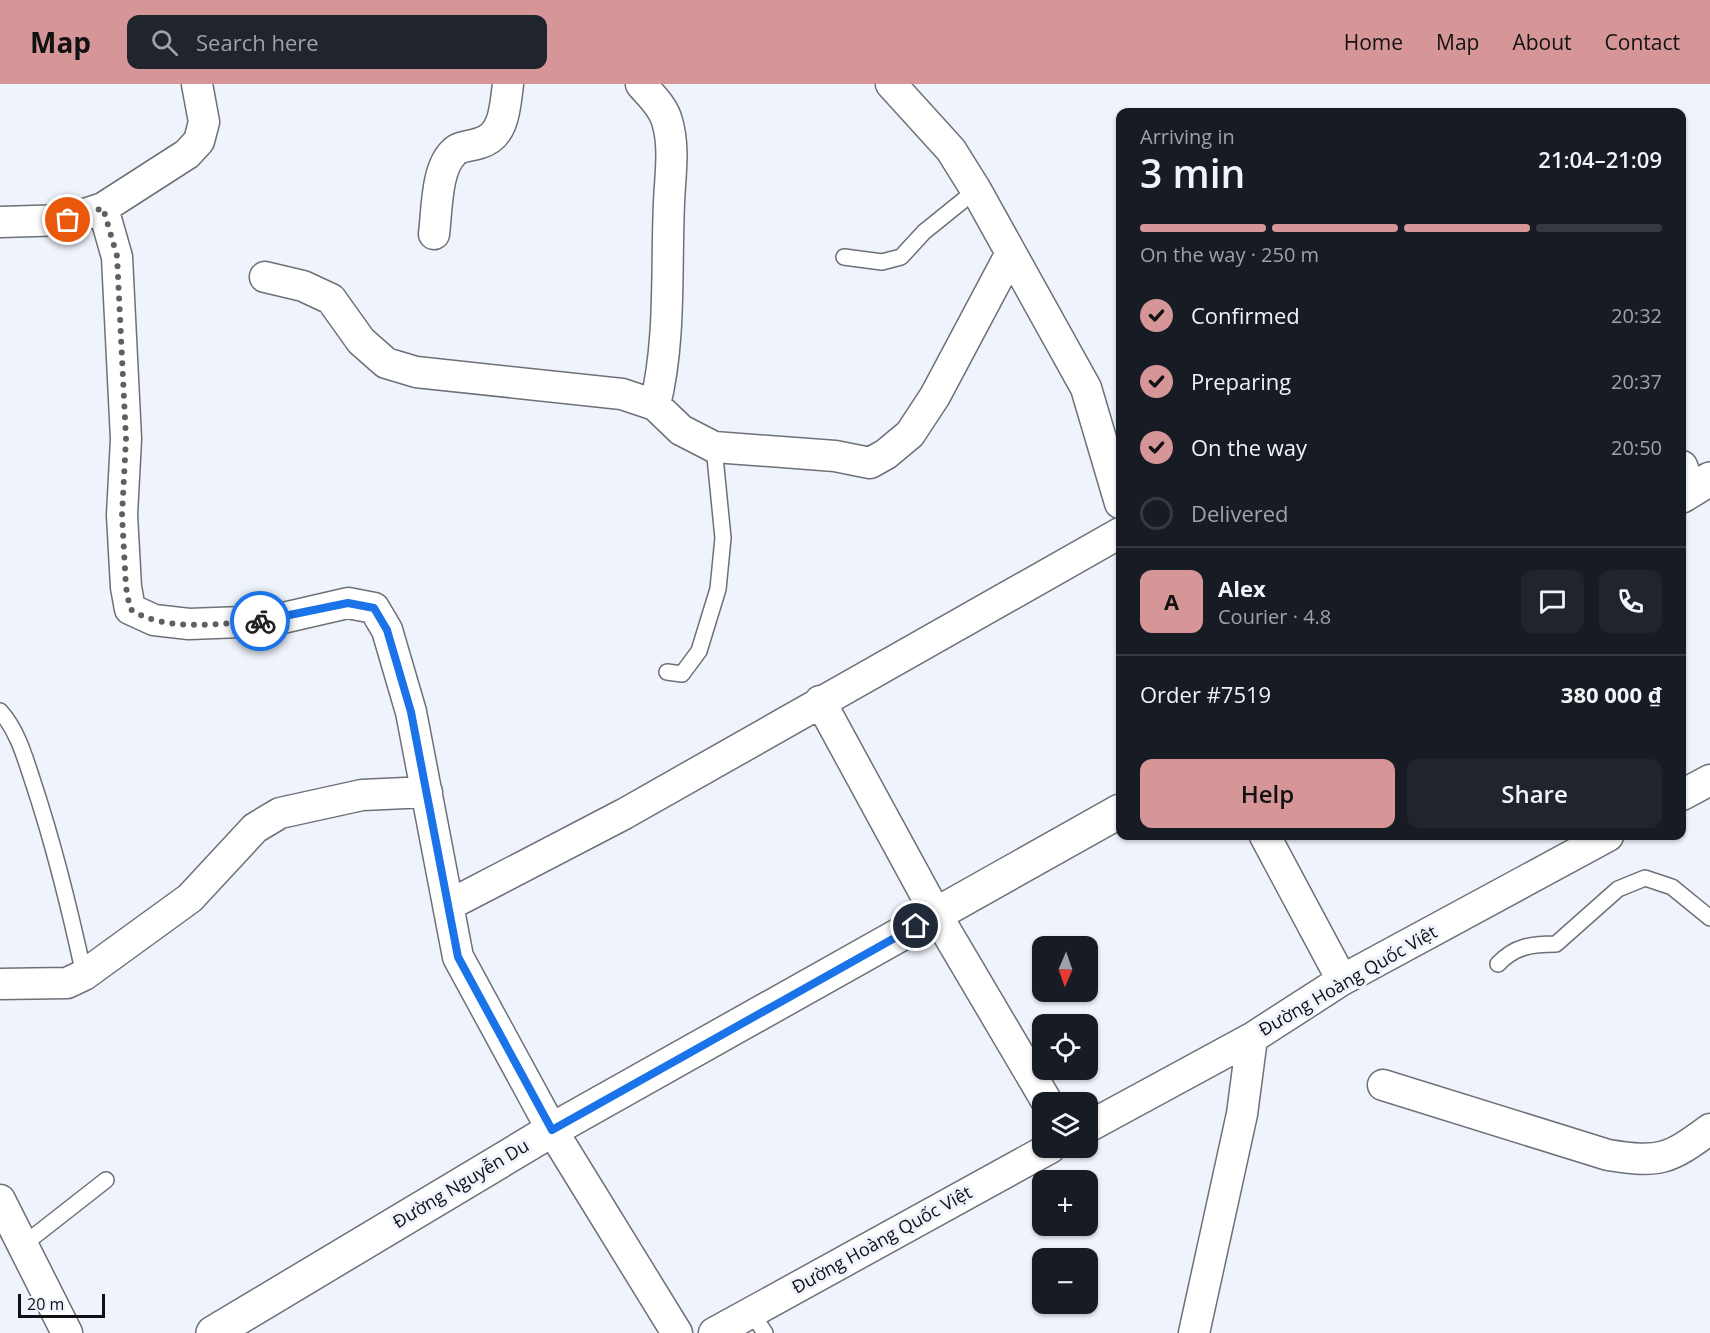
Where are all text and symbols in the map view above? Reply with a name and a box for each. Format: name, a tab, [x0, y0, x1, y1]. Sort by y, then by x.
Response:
search box	[127, 15, 547, 69]
text: Map	[30, 23, 91, 61]
icon: search	[148, 26, 181, 59]
text: Search here	[196, 27, 319, 57]
text: Home	[1344, 28, 1403, 56]
text: Map	[1436, 28, 1479, 56]
text: About	[1512, 28, 1572, 56]
text: Contact	[1605, 28, 1680, 56]
text: Arriving in	[1140, 123, 1235, 150]
text: 21:04–21:09	[1538, 144, 1662, 174]
text: 3 min	[1140, 146, 1245, 199]
pin	[42, 194, 93, 245]
icon: bag	[51, 203, 84, 236]
text: On the way · 250 m	[1140, 241, 1319, 268]
icon: check	[1140, 299, 1173, 332]
text: Confirmed	[1191, 300, 1300, 330]
text: 20:32	[1611, 302, 1662, 329]
icon: check	[1140, 365, 1173, 398]
text: Preparing	[1191, 366, 1291, 396]
text: 20:37	[1611, 368, 1662, 395]
icon: check	[1140, 431, 1173, 464]
text: On the way	[1191, 432, 1307, 462]
text: 20:50	[1611, 434, 1662, 461]
text: Delivered	[1191, 498, 1289, 528]
button: chat	[1521, 570, 1584, 633]
button: phone	[1599, 570, 1662, 633]
text: Alex	[1218, 573, 1266, 603]
text: A	[1164, 586, 1179, 616]
courier	[230, 591, 290, 651]
text: Courier · 4.8	[1218, 603, 1331, 630]
icon: bike	[244, 605, 277, 638]
text: Order #7519	[1140, 679, 1271, 709]
text: 380 000 ₫	[1561, 679, 1662, 709]
button: Help	[1140, 759, 1395, 828]
button: Share	[1407, 759, 1662, 828]
pin	[890, 900, 941, 951]
icon: home	[899, 909, 932, 942]
street label: Đường Hoàng Quốc Việt	[1254, 919, 1441, 1041]
north arrow	[1032, 936, 1098, 1002]
map controls	[1032, 936, 1098, 1314]
button: locate	[1032, 1014, 1098, 1080]
button: layers	[1032, 1092, 1098, 1158]
street label: Đường Nguyễn Du	[388, 1133, 533, 1233]
button: +	[1032, 1170, 1098, 1236]
street label: Đường Hoàng Quốc Việt	[787, 1180, 976, 1299]
button: −	[1032, 1248, 1098, 1314]
scale bar	[18, 1291, 105, 1318]
text: 20 m	[27, 1293, 64, 1315]

